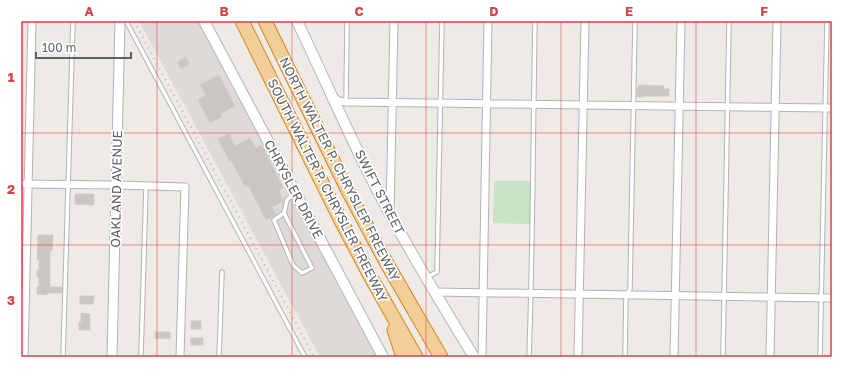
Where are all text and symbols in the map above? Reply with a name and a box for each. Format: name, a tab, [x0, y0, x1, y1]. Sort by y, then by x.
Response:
text: A	[84, 3, 94, 19]
text: B	[219, 3, 229, 19]
text: C	[354, 3, 364, 19]
text: D	[489, 3, 499, 19]
text: E	[625, 3, 633, 19]
text: F	[760, 3, 768, 19]
scale bar	[36, 34, 131, 60]
text: 100 m	[42, 40, 76, 55]
street label: NORTH WALTER P. CHRYSLER FREEWAY	[276, 54, 404, 284]
text: 1	[8, 69, 15, 85]
street label: SOUTH WALTER P. CHRYSLER FREEWAY	[265, 76, 392, 305]
street label: OAKLAND AVENUE	[107, 130, 125, 248]
street label: CHRYSLER DRIVE	[261, 137, 327, 241]
street label: SWIFT STREET	[352, 147, 408, 237]
text: 2	[7, 181, 15, 197]
text: 3	[7, 292, 15, 308]

